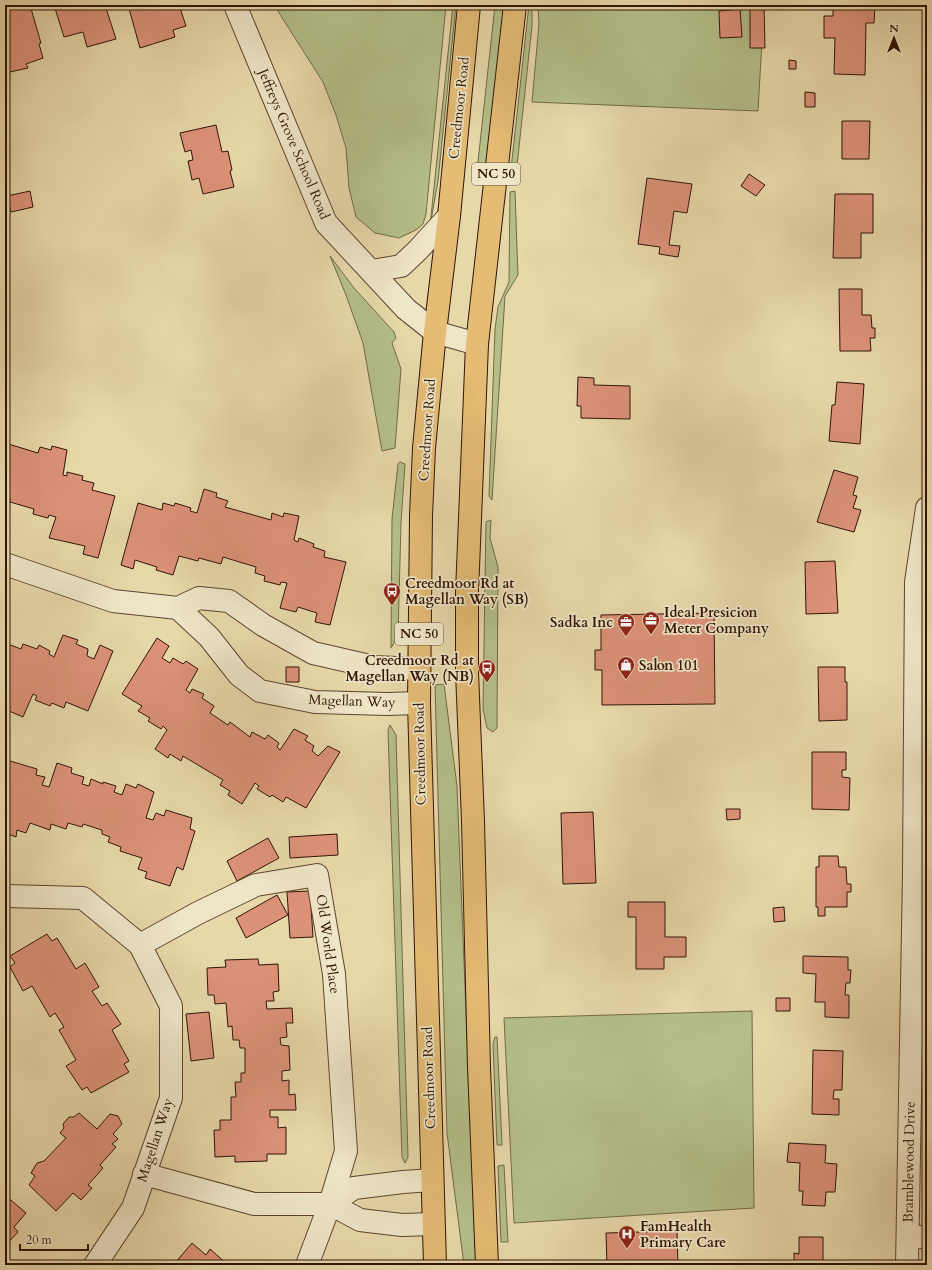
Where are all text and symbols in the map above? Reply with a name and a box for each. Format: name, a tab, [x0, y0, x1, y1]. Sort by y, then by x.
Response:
north arrow	[874, 18, 914, 58]
text: N	[889, 21, 899, 36]
street label: Creedmoor Road	[444, 55, 474, 160]
street label: Jeffreys Grove School Road	[253, 64, 335, 223]
road number: NC 50	[472, 163, 520, 185]
street label: Creedmoor Road	[414, 378, 440, 482]
place label: Creedmoor Rd at Magellan Way (SB)	[405, 574, 529, 609]
bus stop icon: Creedmoor Rd at Magellan Way (SB)	[382, 581, 402, 606]
place label: Ideal Presicion Meter Company	[664, 603, 769, 638]
office icon: Ideal Presicion Meter Company	[641, 610, 661, 635]
office icon: Sadka Inc	[616, 612, 636, 637]
place label: Sadka Inc	[550, 613, 613, 632]
road number: NC 50	[395, 623, 443, 645]
place label: Creedmoor Rd at Magellan Way (NB)	[346, 651, 474, 686]
shop icon: Salon 101	[616, 655, 636, 680]
place label: Salon 101	[639, 656, 699, 675]
bus stop icon: Creedmoor Rd at Magellan Way (NB)	[477, 658, 497, 683]
street label: Magellan Way	[308, 690, 397, 712]
street label: Creedmoor Road	[410, 702, 430, 805]
street label: Old World Place	[312, 893, 344, 995]
street label: Creedmoor Road	[418, 1026, 440, 1130]
street label: Magellan Way	[132, 1095, 178, 1184]
street label: Bramblewood Drive	[898, 1101, 920, 1223]
place label: FamHealth Primary Care	[640, 1217, 726, 1252]
hospital icon: FamHealth Primary Care	[617, 1224, 637, 1249]
scale bar	[20, 1226, 88, 1252]
text: 20 m	[26, 1232, 53, 1248]

